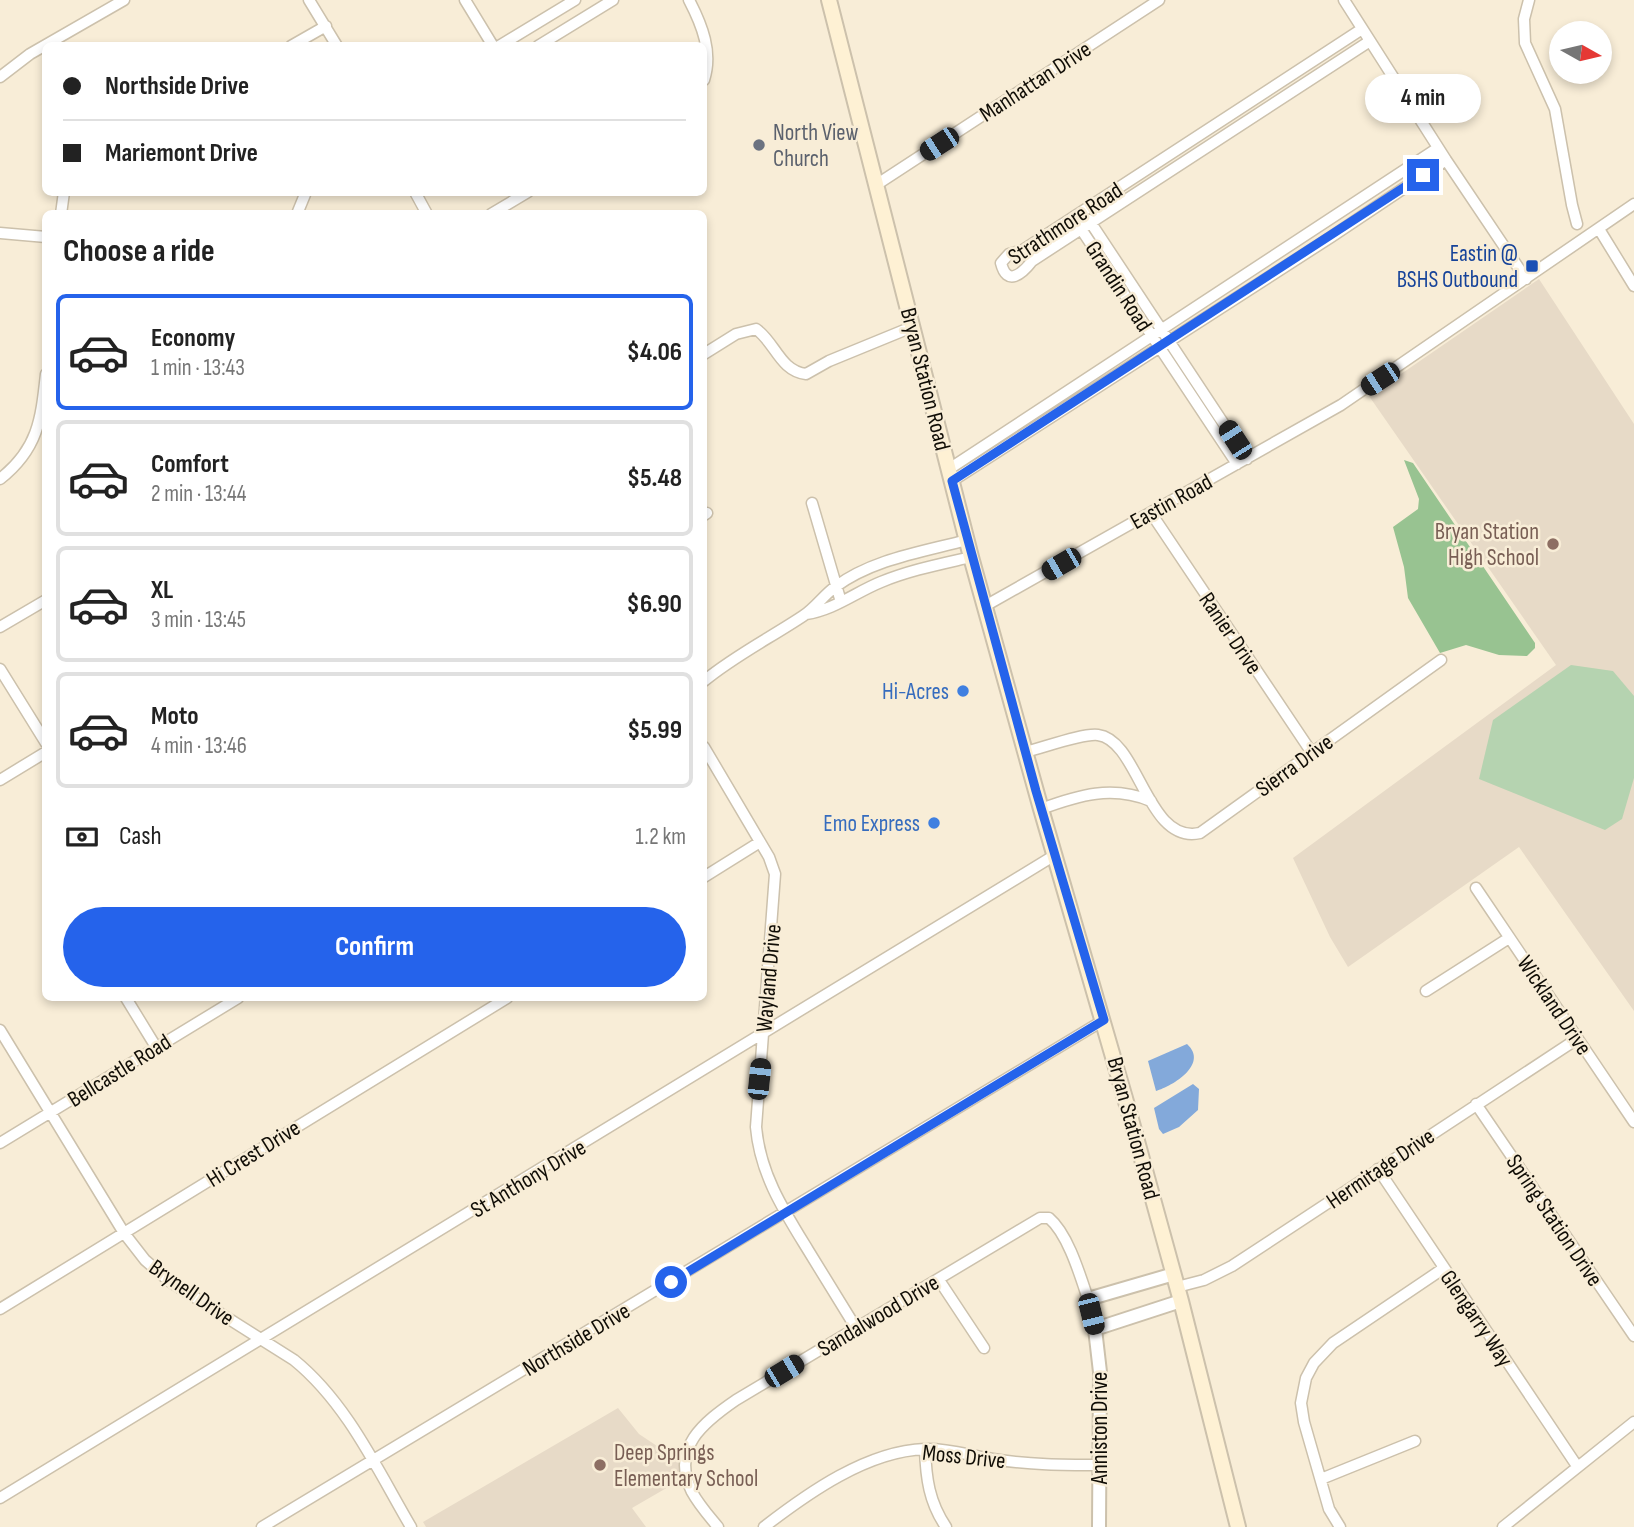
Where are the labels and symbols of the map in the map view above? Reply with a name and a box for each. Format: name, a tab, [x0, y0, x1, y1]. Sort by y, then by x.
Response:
north arrow	[1549, 21, 1612, 84]
street label: Manhattan Drive	[974, 35, 1097, 128]
callout: 4 min	[1365, 74, 1481, 122]
place label: North View Church	[773, 119, 858, 173]
car	[916, 124, 963, 164]
marker: North View Church	[751, 137, 767, 153]
route end	[1407, 159, 1439, 191]
street label: Strathmore Road	[1003, 177, 1128, 271]
street label: Grandin Road	[1079, 236, 1158, 337]
place label: Eastin @ BSHS Outbound	[1397, 240, 1518, 294]
marker: Eastin @ BSHS Outbound	[1524, 258, 1540, 274]
street label: Bryan Station Road	[894, 305, 956, 454]
car	[1357, 359, 1404, 399]
car	[1215, 417, 1256, 463]
street label: Eastin Road	[1126, 468, 1217, 536]
place label: Bryan Station High School	[1435, 518, 1539, 572]
marker: Bryan Station High School	[1545, 536, 1561, 552]
car	[1038, 544, 1085, 584]
street label: Ranier Drive	[1193, 587, 1268, 680]
place label: Hi-Acres	[882, 678, 949, 706]
marker: Hi-Acres	[955, 683, 971, 699]
street label: Sierra Drive	[1250, 728, 1339, 803]
place label: Emo Express	[823, 810, 920, 838]
marker: Emo Express	[926, 815, 942, 831]
street label: Wayland Drive	[750, 923, 788, 1033]
street label: Wickland Drive	[1511, 951, 1598, 1060]
street label: Bellcastle Road	[63, 1028, 176, 1114]
street label: Bryan Station Road	[1101, 1054, 1165, 1202]
car	[747, 1057, 772, 1101]
street label: Hi Crest Drive	[201, 1114, 306, 1194]
street label: Hermitage Drive	[1321, 1122, 1440, 1215]
street label: St Anthony Drive	[466, 1133, 591, 1224]
street label: Spring Station Drive	[1500, 1149, 1609, 1292]
street label: Brynell Drive	[144, 1253, 239, 1332]
street label: Glengarry Way	[1434, 1265, 1519, 1372]
route start	[655, 1266, 687, 1298]
street label: Sandalwood Drive	[813, 1269, 944, 1363]
car	[1076, 1291, 1107, 1337]
street label: Northside Drive	[518, 1297, 635, 1383]
car	[761, 1351, 808, 1391]
street label: Anniston Drive	[1086, 1372, 1114, 1485]
place label: Deep Springs Elementary School	[614, 1439, 758, 1493]
street label: Moss Drive	[921, 1439, 1007, 1475]
marker: Deep Springs Elementary School	[592, 1457, 608, 1473]

